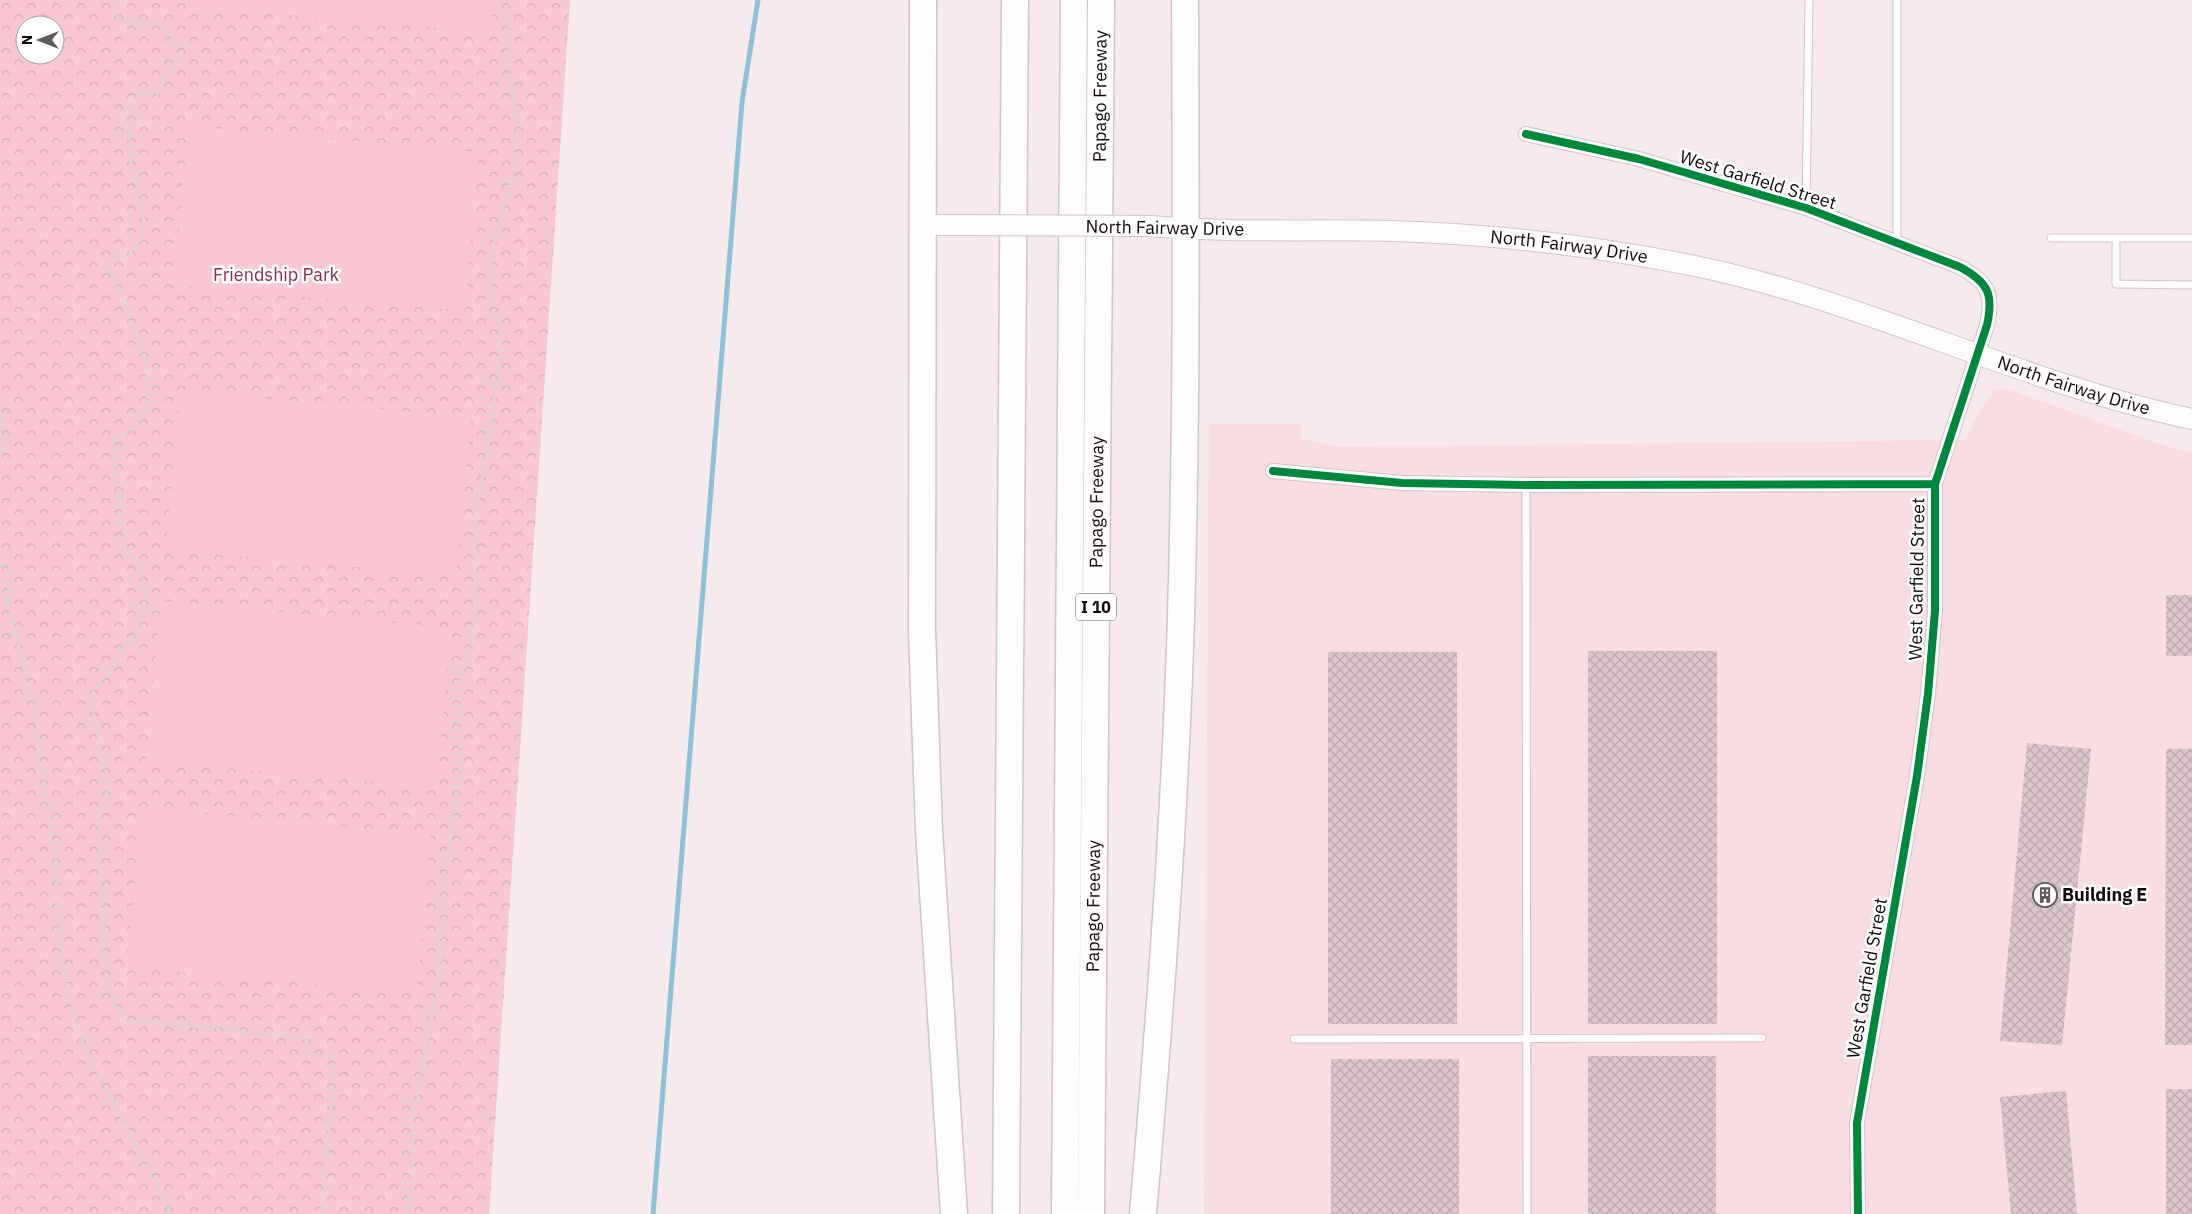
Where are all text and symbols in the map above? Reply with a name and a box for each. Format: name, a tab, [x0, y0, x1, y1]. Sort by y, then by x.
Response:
north arrow	[15, 15, 65, 65]
street label: Papago Freeway	[1088, 30, 1112, 162]
text: N	[18, 35, 36, 45]
street label: West Garfield Street	[1677, 145, 1839, 214]
street label: North Fairway Drive	[1086, 215, 1245, 240]
street label: North Fairway Drive	[1489, 225, 1650, 268]
park label: Friendship Park	[213, 263, 339, 286]
street label: North Fairway Drive	[1995, 350, 2153, 420]
street label: Papago Freeway	[1084, 436, 1108, 568]
street label: West Garfield Street	[1904, 497, 1929, 661]
road number: I 10	[1076, 594, 1116, 620]
street label: Papago Freeway	[1081, 840, 1105, 972]
building icon: Building E	[2032, 882, 2058, 908]
place label: Building E	[2062, 883, 2147, 906]
street label: West Garfield Street	[1841, 896, 1892, 1060]

